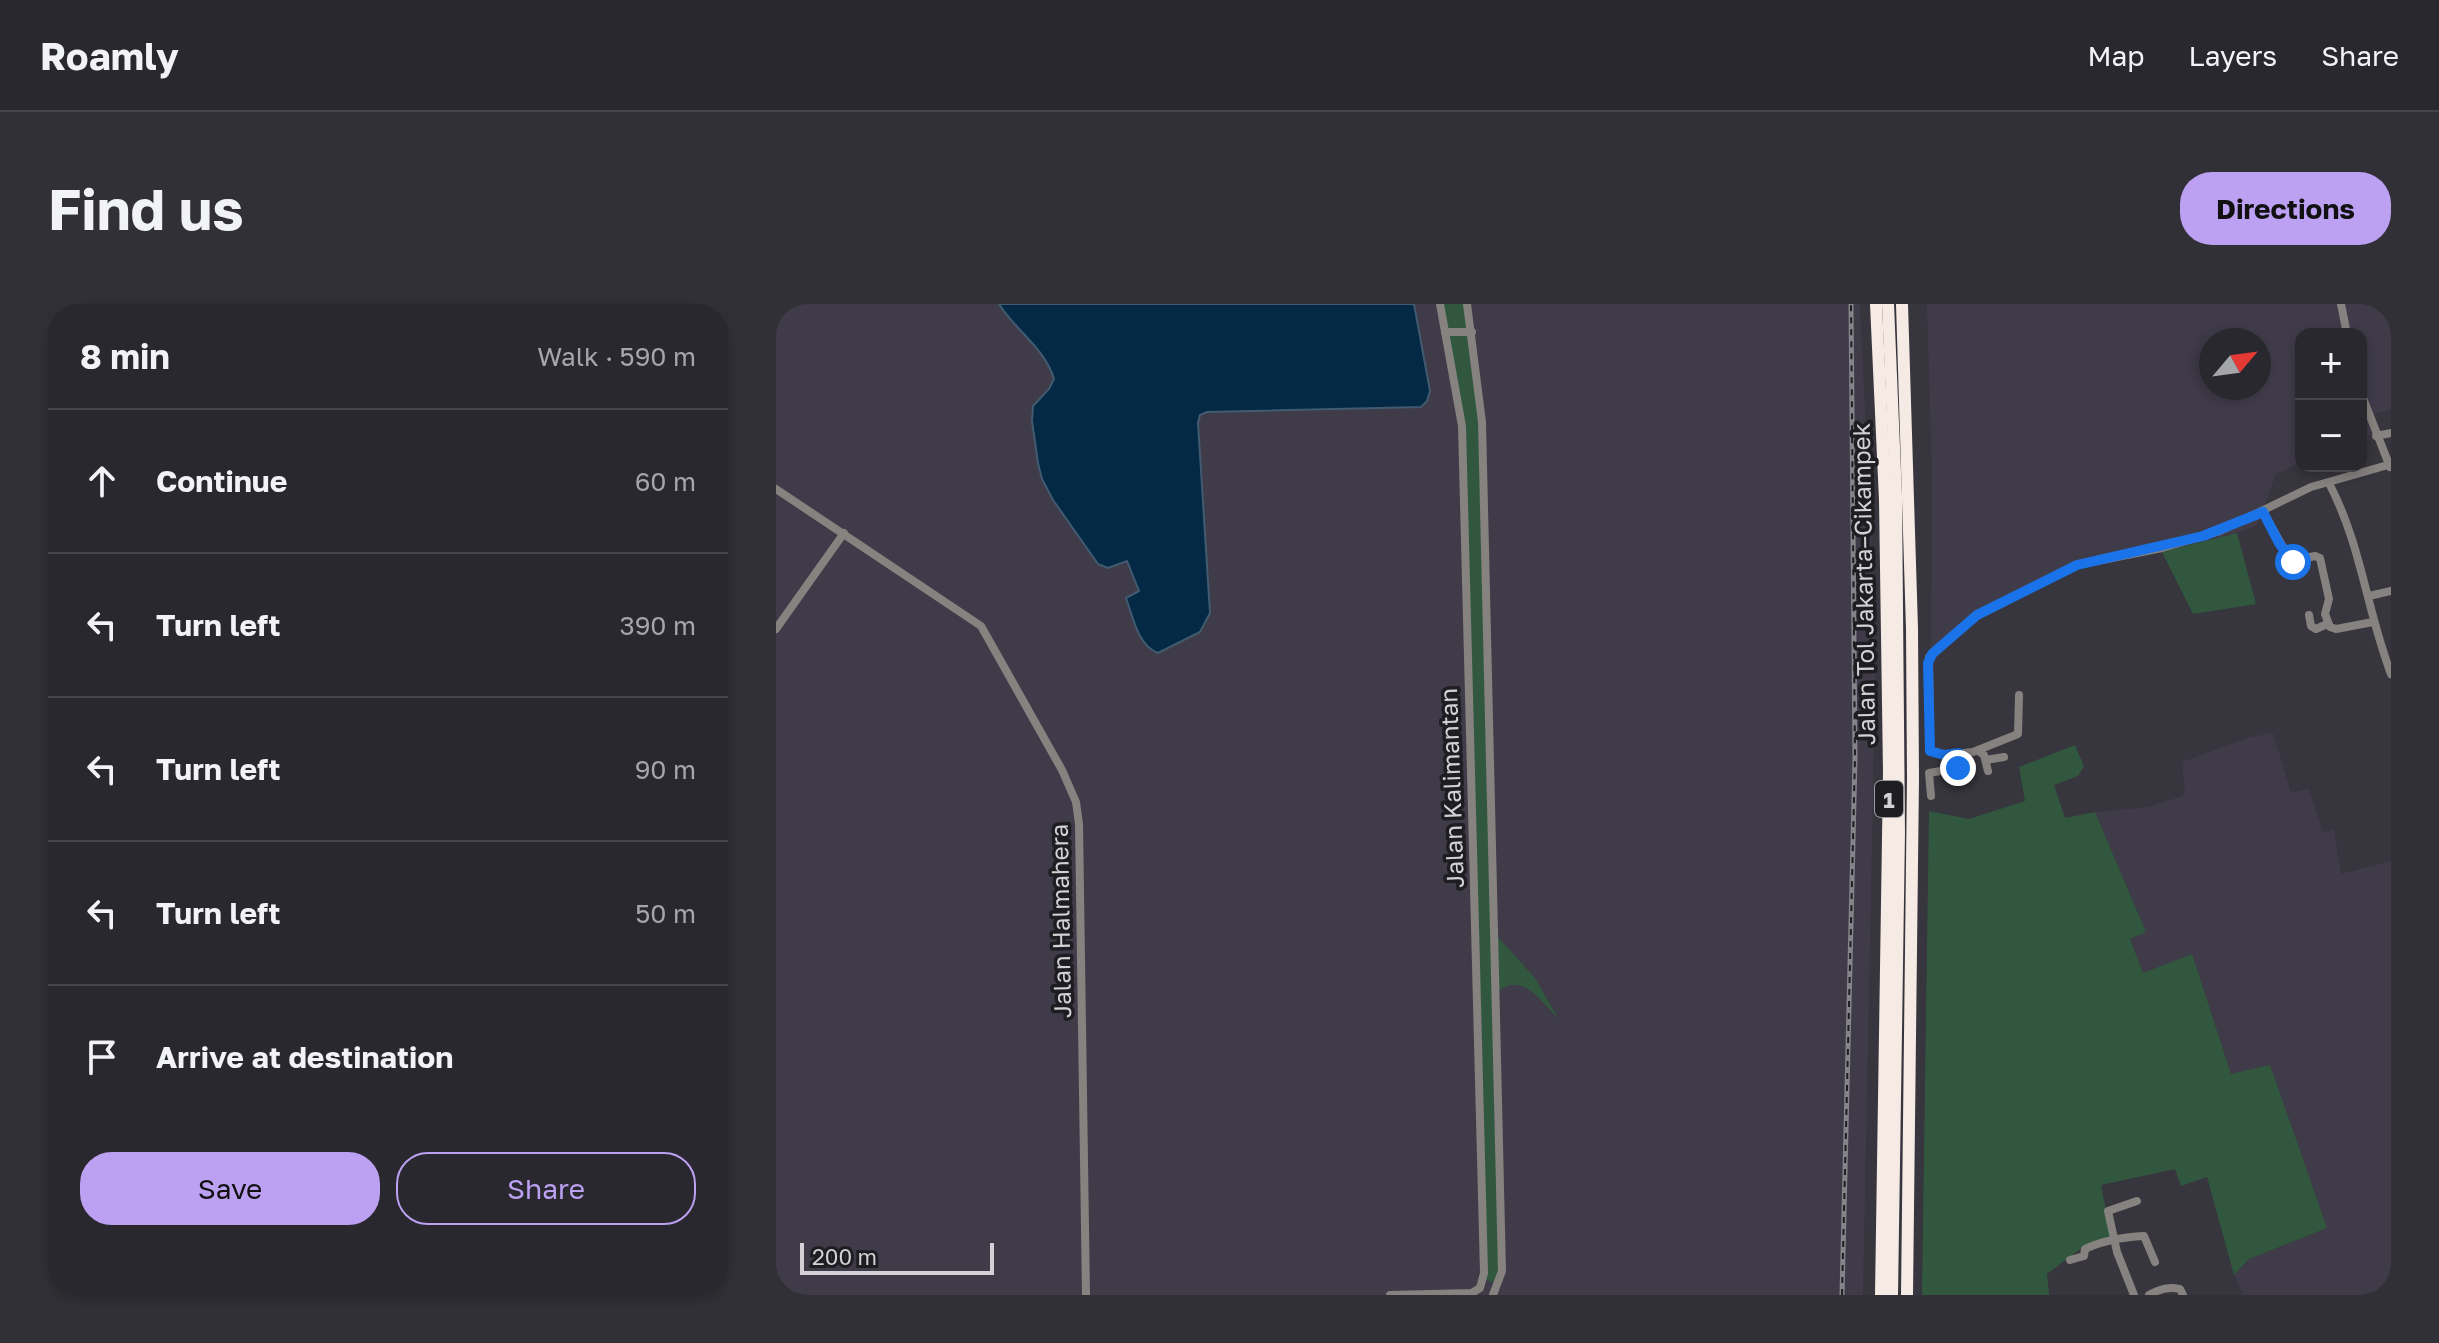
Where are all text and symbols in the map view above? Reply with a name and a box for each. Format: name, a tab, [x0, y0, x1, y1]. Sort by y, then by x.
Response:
text: Roamly	[40, 33, 179, 78]
text: Map	[2087, 39, 2145, 72]
text: Layers	[2189, 39, 2277, 72]
text: Share	[2321, 39, 2399, 72]
button: Directions	[2180, 172, 2391, 245]
text: Find us	[48, 175, 244, 242]
north arrow	[2199, 328, 2271, 400]
map controls	[2295, 328, 2367, 472]
button: +	[2295, 328, 2367, 400]
text: 8 min	[80, 336, 170, 376]
text: Walk · 590 m	[537, 341, 696, 372]
button: −	[2295, 400, 2367, 472]
street label: Jalan Tol Jakarta–Cikampek	[1846, 423, 1880, 745]
icon: ahead	[80, 459, 124, 503]
text: Continue	[156, 463, 287, 499]
text: 60 m	[635, 466, 696, 497]
route start	[2275, 544, 2311, 580]
icon: left	[80, 603, 124, 647]
text: Turn left	[156, 607, 281, 643]
text: 390 m	[619, 610, 696, 641]
street label: Jalan Kalimantan	[1433, 687, 1469, 889]
icon: left	[80, 747, 124, 791]
route end	[1940, 750, 1976, 786]
text: Turn left	[156, 751, 281, 787]
text: 90 m	[635, 754, 696, 785]
road number: 1	[1875, 781, 1903, 817]
street label: Jalan Halmahera	[1044, 823, 1076, 1019]
icon: left	[80, 891, 124, 935]
text: Turn left	[156, 895, 281, 931]
text: 50 m	[635, 898, 696, 929]
icon: arrive	[80, 1035, 124, 1079]
text: Arrive at destination	[156, 1039, 453, 1075]
button: Save	[80, 1152, 380, 1225]
button: Share	[396, 1152, 696, 1225]
scale bar	[800, 1239, 994, 1275]
text: 200 m	[812, 1243, 877, 1270]

